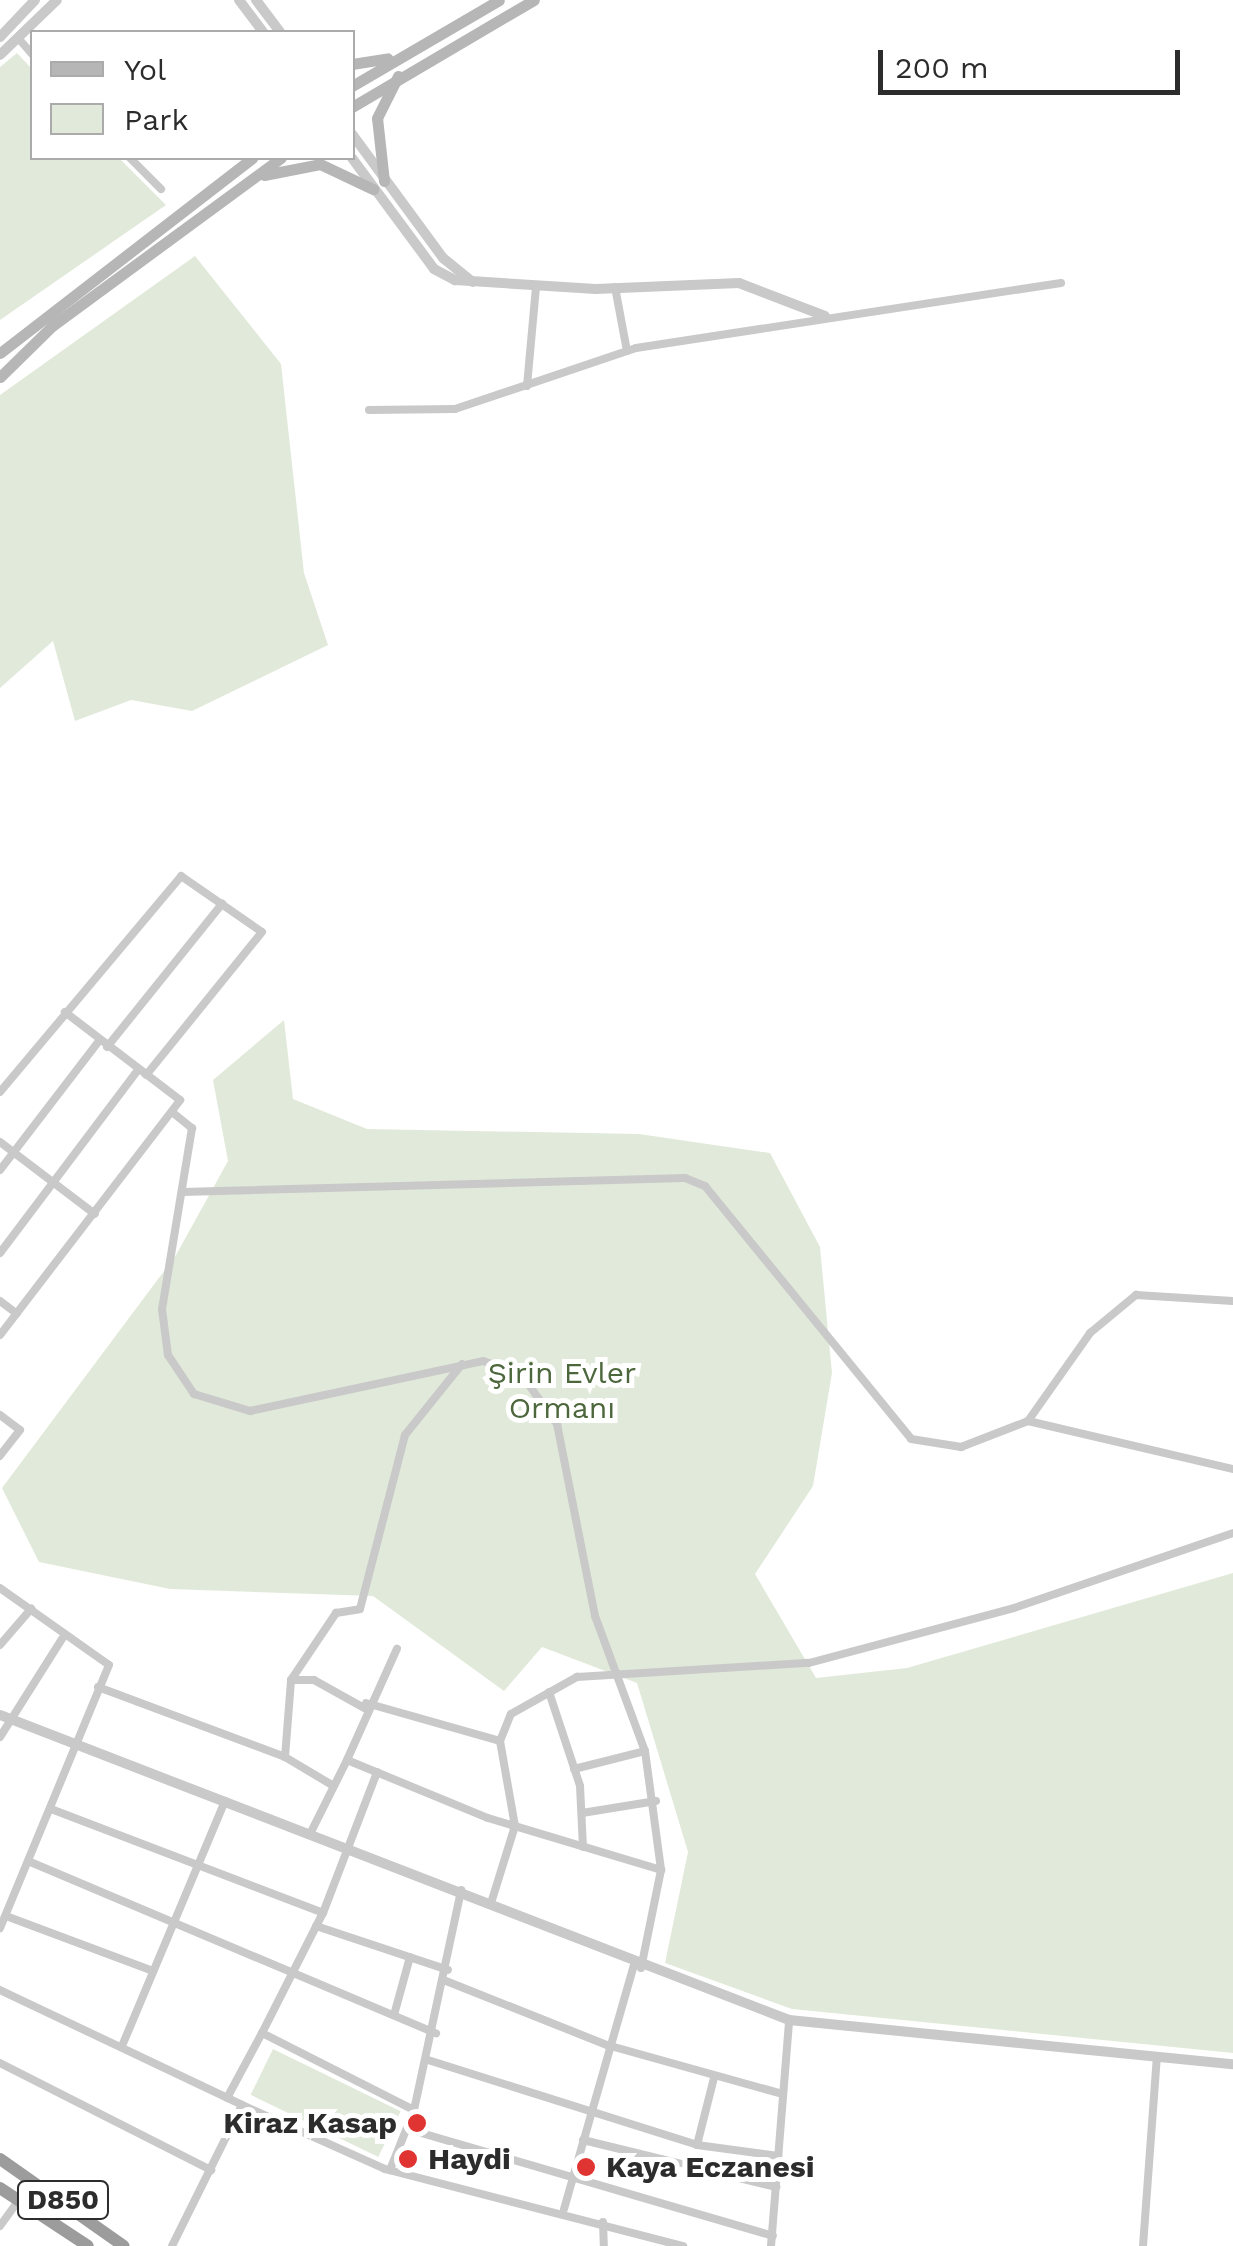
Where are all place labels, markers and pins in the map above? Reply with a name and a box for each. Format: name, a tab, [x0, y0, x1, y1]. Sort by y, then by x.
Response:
place label: Kiraz Kasap	[223, 2105, 397, 2141]
marker: Kiraz Kasap	[406, 2112, 428, 2134]
place label: Haydi	[428, 2141, 511, 2177]
marker: Haydi	[397, 2148, 419, 2170]
place label: Kaya Eczanesi	[606, 2149, 815, 2185]
marker: Kaya Eczanesi	[575, 2156, 597, 2178]

